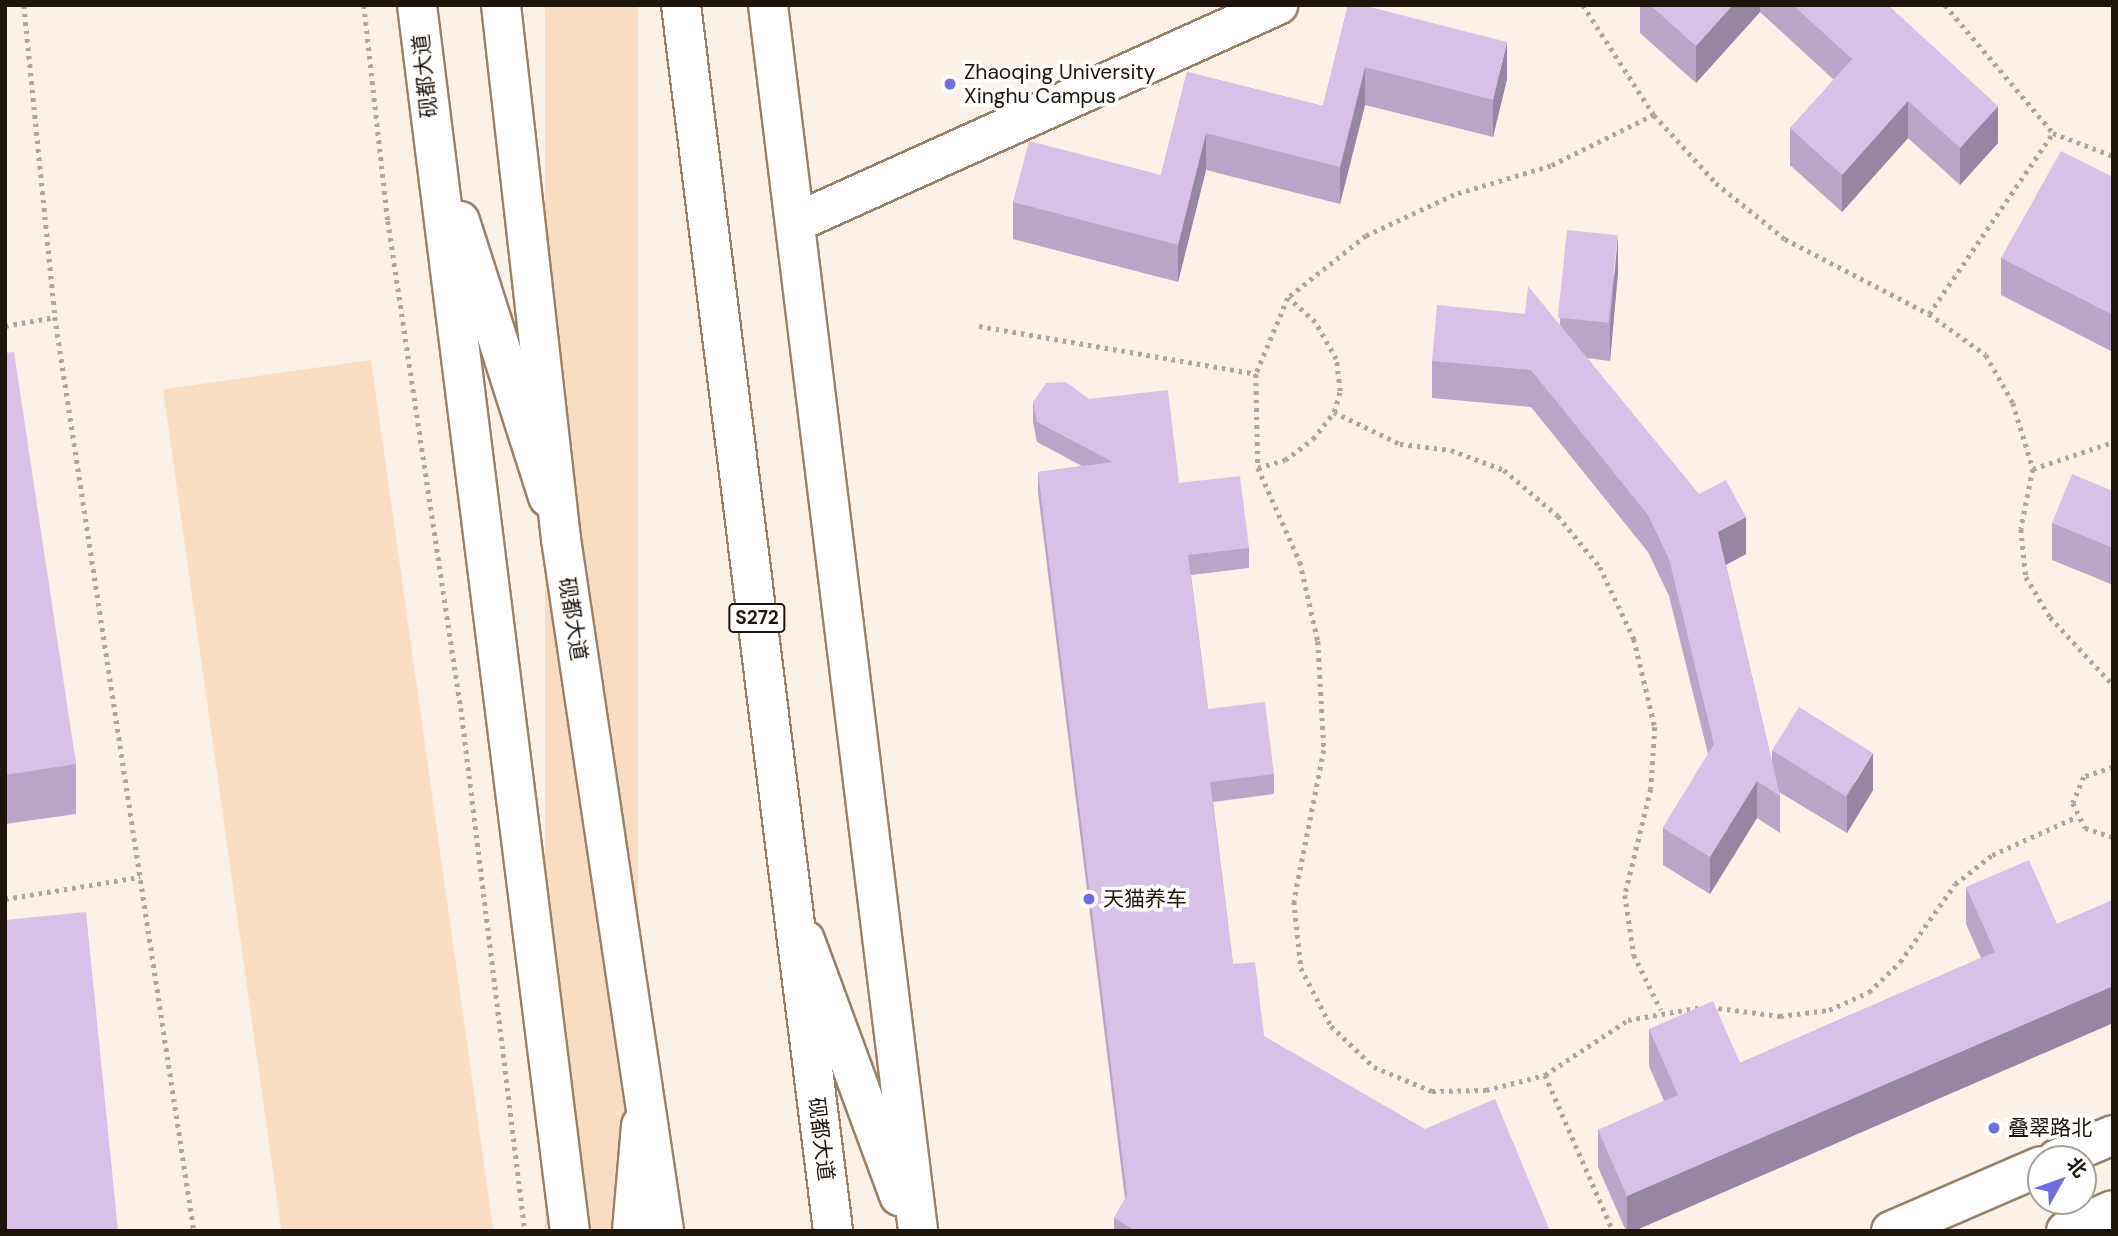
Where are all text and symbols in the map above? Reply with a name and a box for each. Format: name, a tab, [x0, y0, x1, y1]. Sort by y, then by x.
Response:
street label: 砚都大道	[408, 33, 442, 119]
place label: Zhaoqing University Xinghu Campus	[964, 59, 1155, 109]
marker: Zhaoqing University Xinghu Campus	[942, 76, 958, 92]
street label: 砚都大道	[554, 576, 592, 662]
road number: S272	[727, 603, 787, 634]
place label: 天猫养车	[1103, 886, 1187, 912]
marker: 天猫养车	[1081, 891, 1097, 907]
street label: 砚都大道	[803, 1096, 839, 1182]
place label: 叠翠路北	[2008, 1115, 2092, 1141]
marker: 叠翠路北	[1986, 1120, 2002, 1136]
north arrow	[2027, 1145, 2097, 1215]
text: 北	[2061, 1152, 2093, 1183]

